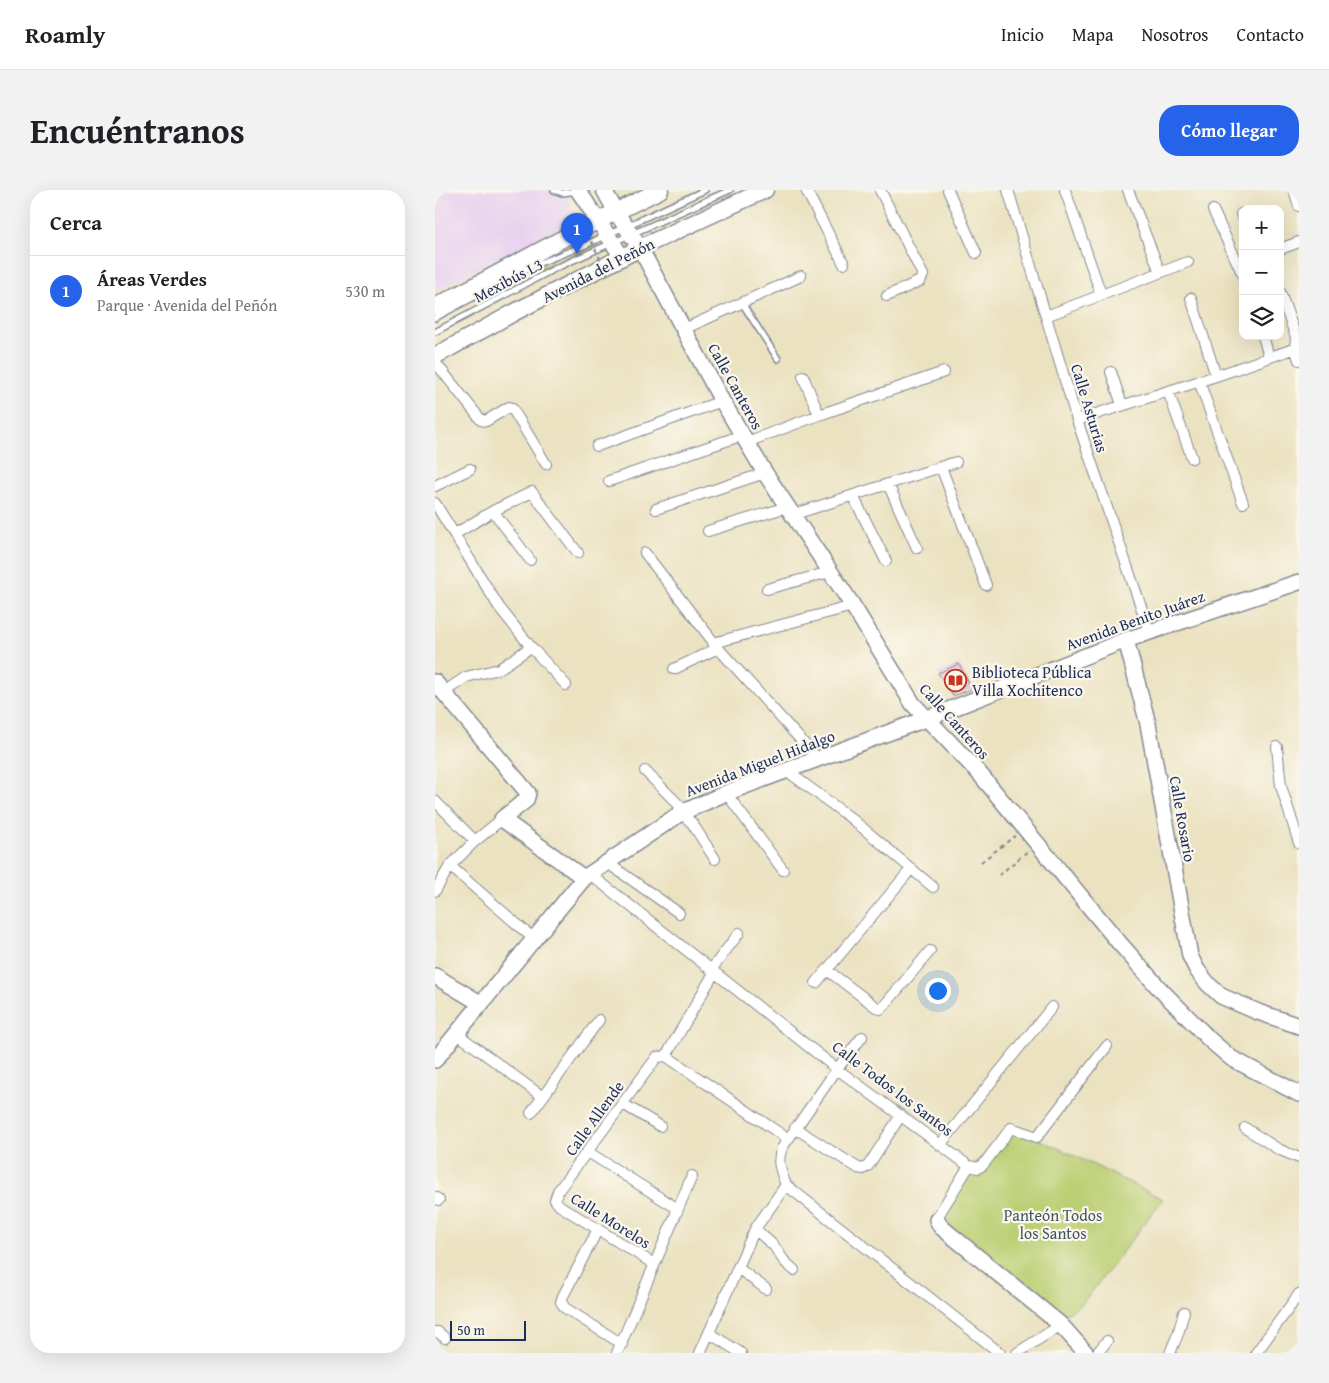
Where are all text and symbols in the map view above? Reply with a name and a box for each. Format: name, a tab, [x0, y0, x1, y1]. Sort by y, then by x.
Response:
text: Roamly	[25, 17, 105, 52]
text: Inicio	[1001, 21, 1044, 48]
text: Mapa	[1072, 21, 1113, 48]
text: Nosotros	[1141, 21, 1209, 48]
text: Contacto	[1237, 21, 1304, 48]
text: Encuéntranos	[30, 105, 245, 156]
button: Cómo llegar	[1159, 105, 1299, 156]
map controls	[1239, 205, 1284, 340]
button: +	[1239, 205, 1284, 250]
text: Cerca	[50, 207, 102, 238]
pin: 1	[561, 213, 593, 254]
street label: Avenida del Peñón	[538, 231, 658, 309]
button: −	[1239, 250, 1284, 295]
street label: Mexibús L3	[469, 252, 547, 308]
text: Áreas Verdes	[97, 265, 207, 293]
text: 1	[62, 279, 70, 303]
text: 530 m	[345, 279, 385, 303]
text: Parque · Avenida del Peñón	[97, 293, 277, 317]
button: layers	[1239, 295, 1284, 340]
street label: Calle Canteros	[702, 338, 770, 434]
street label: Calle Asturias	[1065, 361, 1115, 455]
street label: Avenida Benito Juárez	[1062, 584, 1208, 656]
place label: Biblioteca Pública Villa Xochitenco	[972, 660, 1092, 702]
library icon: Biblioteca Pública Villa Xochitenco	[944, 669, 968, 693]
street label: Calle Canteros	[914, 677, 996, 765]
street label: Avenida Miguel Hidalgo	[682, 723, 838, 803]
street label: Calle Rosario	[1164, 774, 1202, 864]
your location	[925, 978, 951, 1004]
street label: Calle Todos los Santos	[827, 1034, 959, 1142]
street label: Calle Allende	[559, 1076, 629, 1160]
street label: Calle Morelos	[566, 1186, 656, 1254]
park label: Panteón Todos los Santos	[1004, 1203, 1102, 1245]
scale bar	[450, 1318, 526, 1341]
text: 50 m	[457, 1320, 485, 1340]

